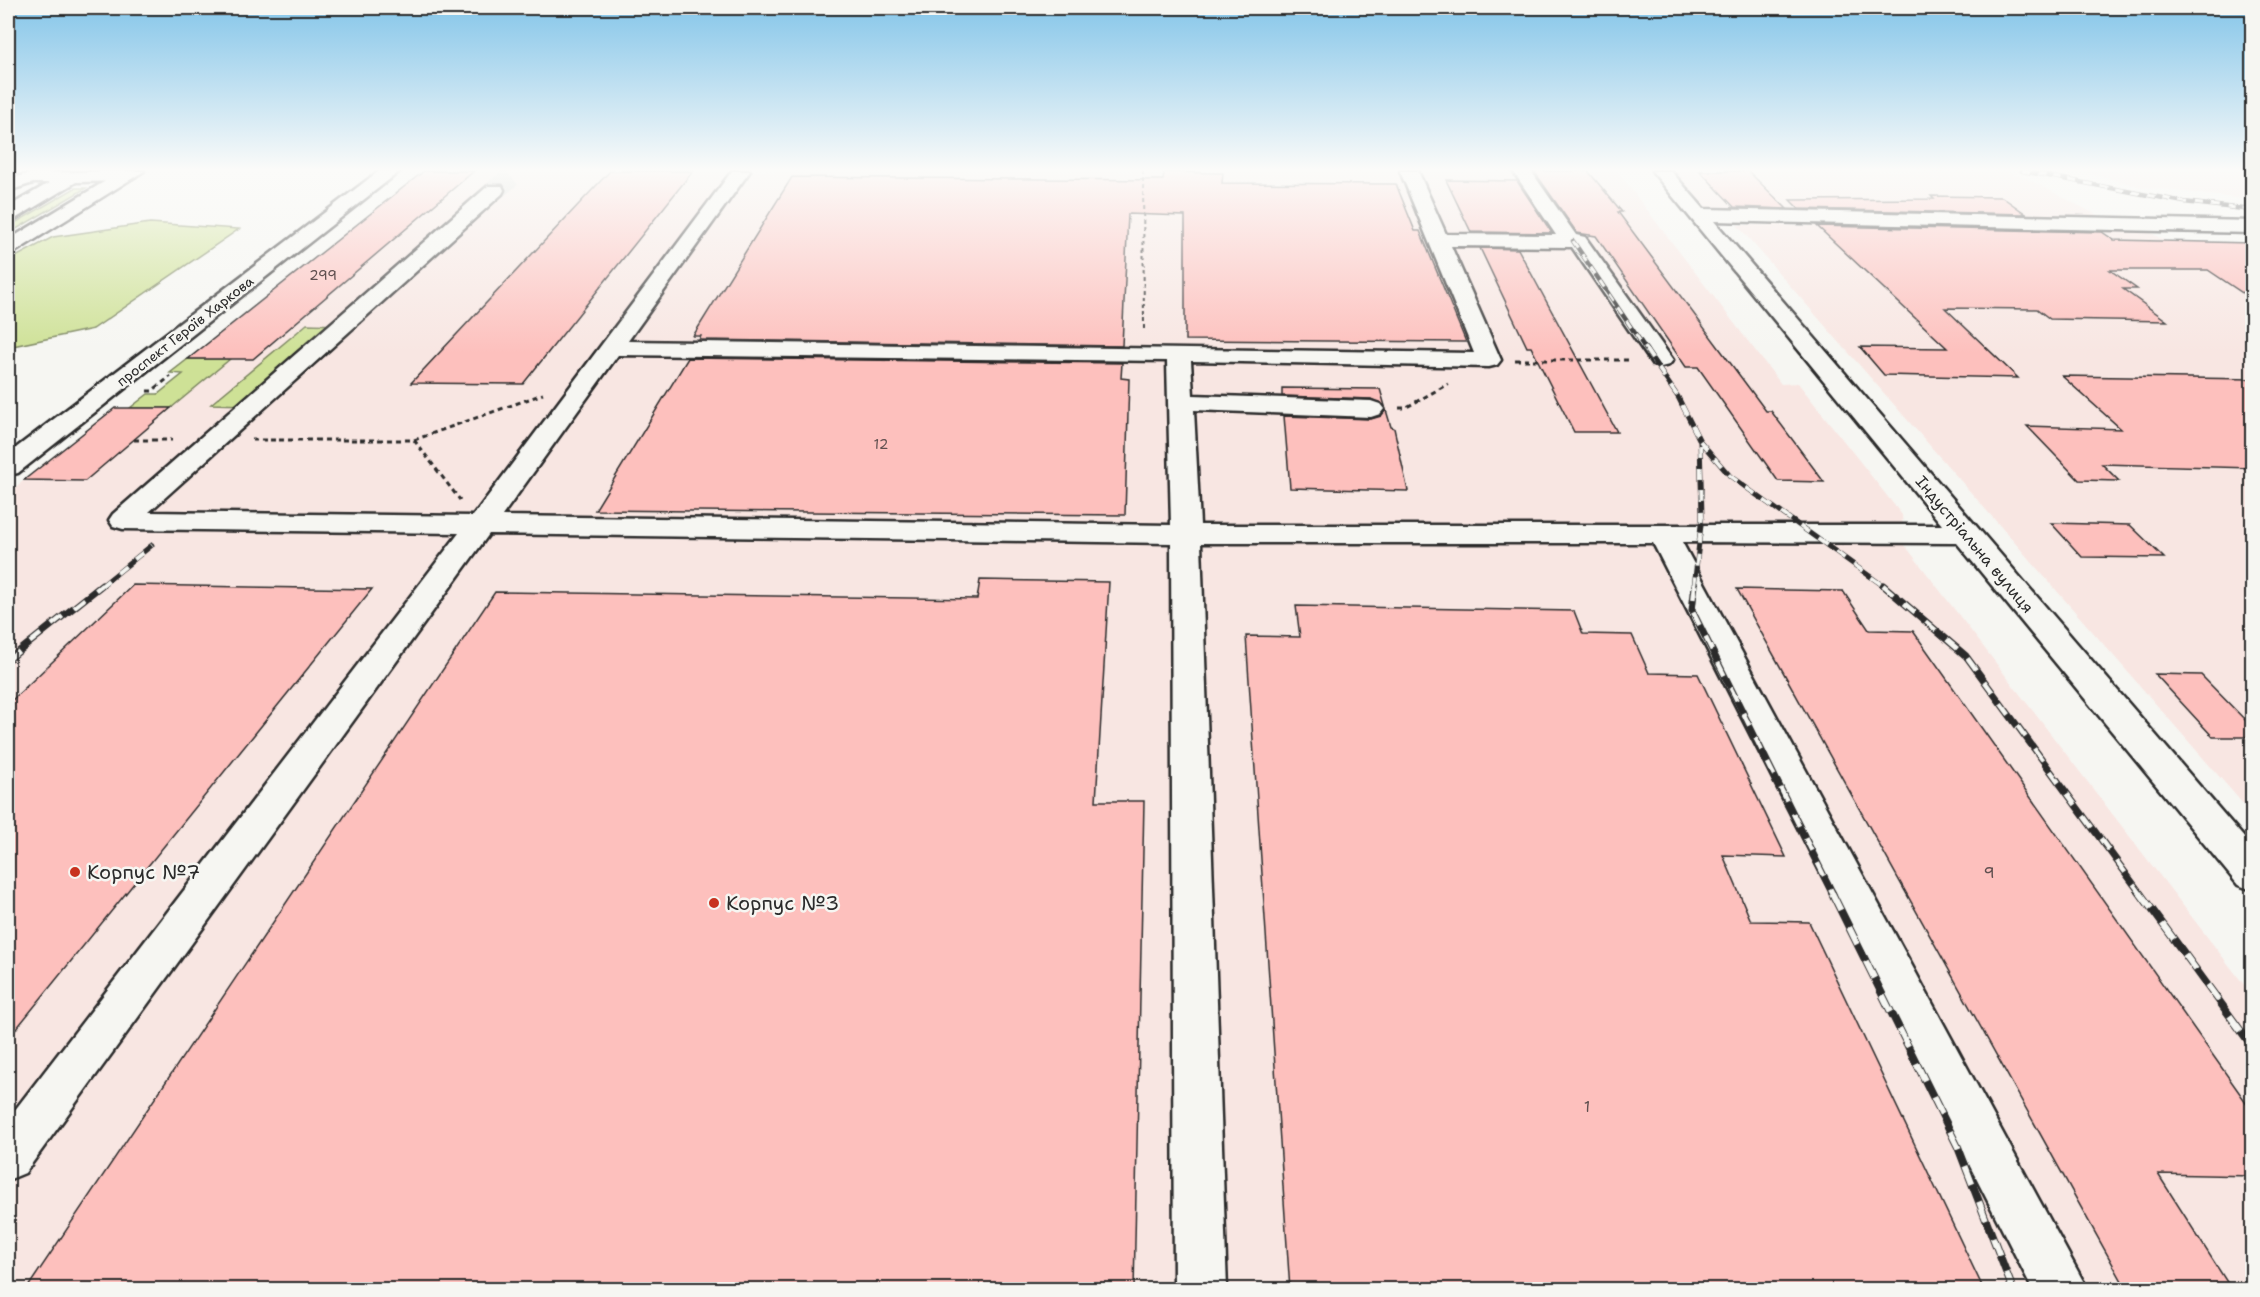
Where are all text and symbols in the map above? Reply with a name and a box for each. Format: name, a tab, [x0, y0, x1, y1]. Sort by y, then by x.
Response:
house number: 299	[309, 266, 337, 284]
street label: проспект Героїв Харкова	[113, 272, 257, 390]
house number: 12	[874, 435, 888, 453]
street label: Індустріальна вулиця	[1911, 471, 2038, 617]
place label: Корпус №7	[87, 859, 200, 885]
house number: 9	[1983, 862, 1995, 883]
marker: Корпус №7	[68, 865, 82, 879]
place label: Корпус №3	[726, 890, 839, 916]
marker: Корпус №3	[707, 896, 721, 910]
house number: 1	[1584, 1096, 1590, 1117]

